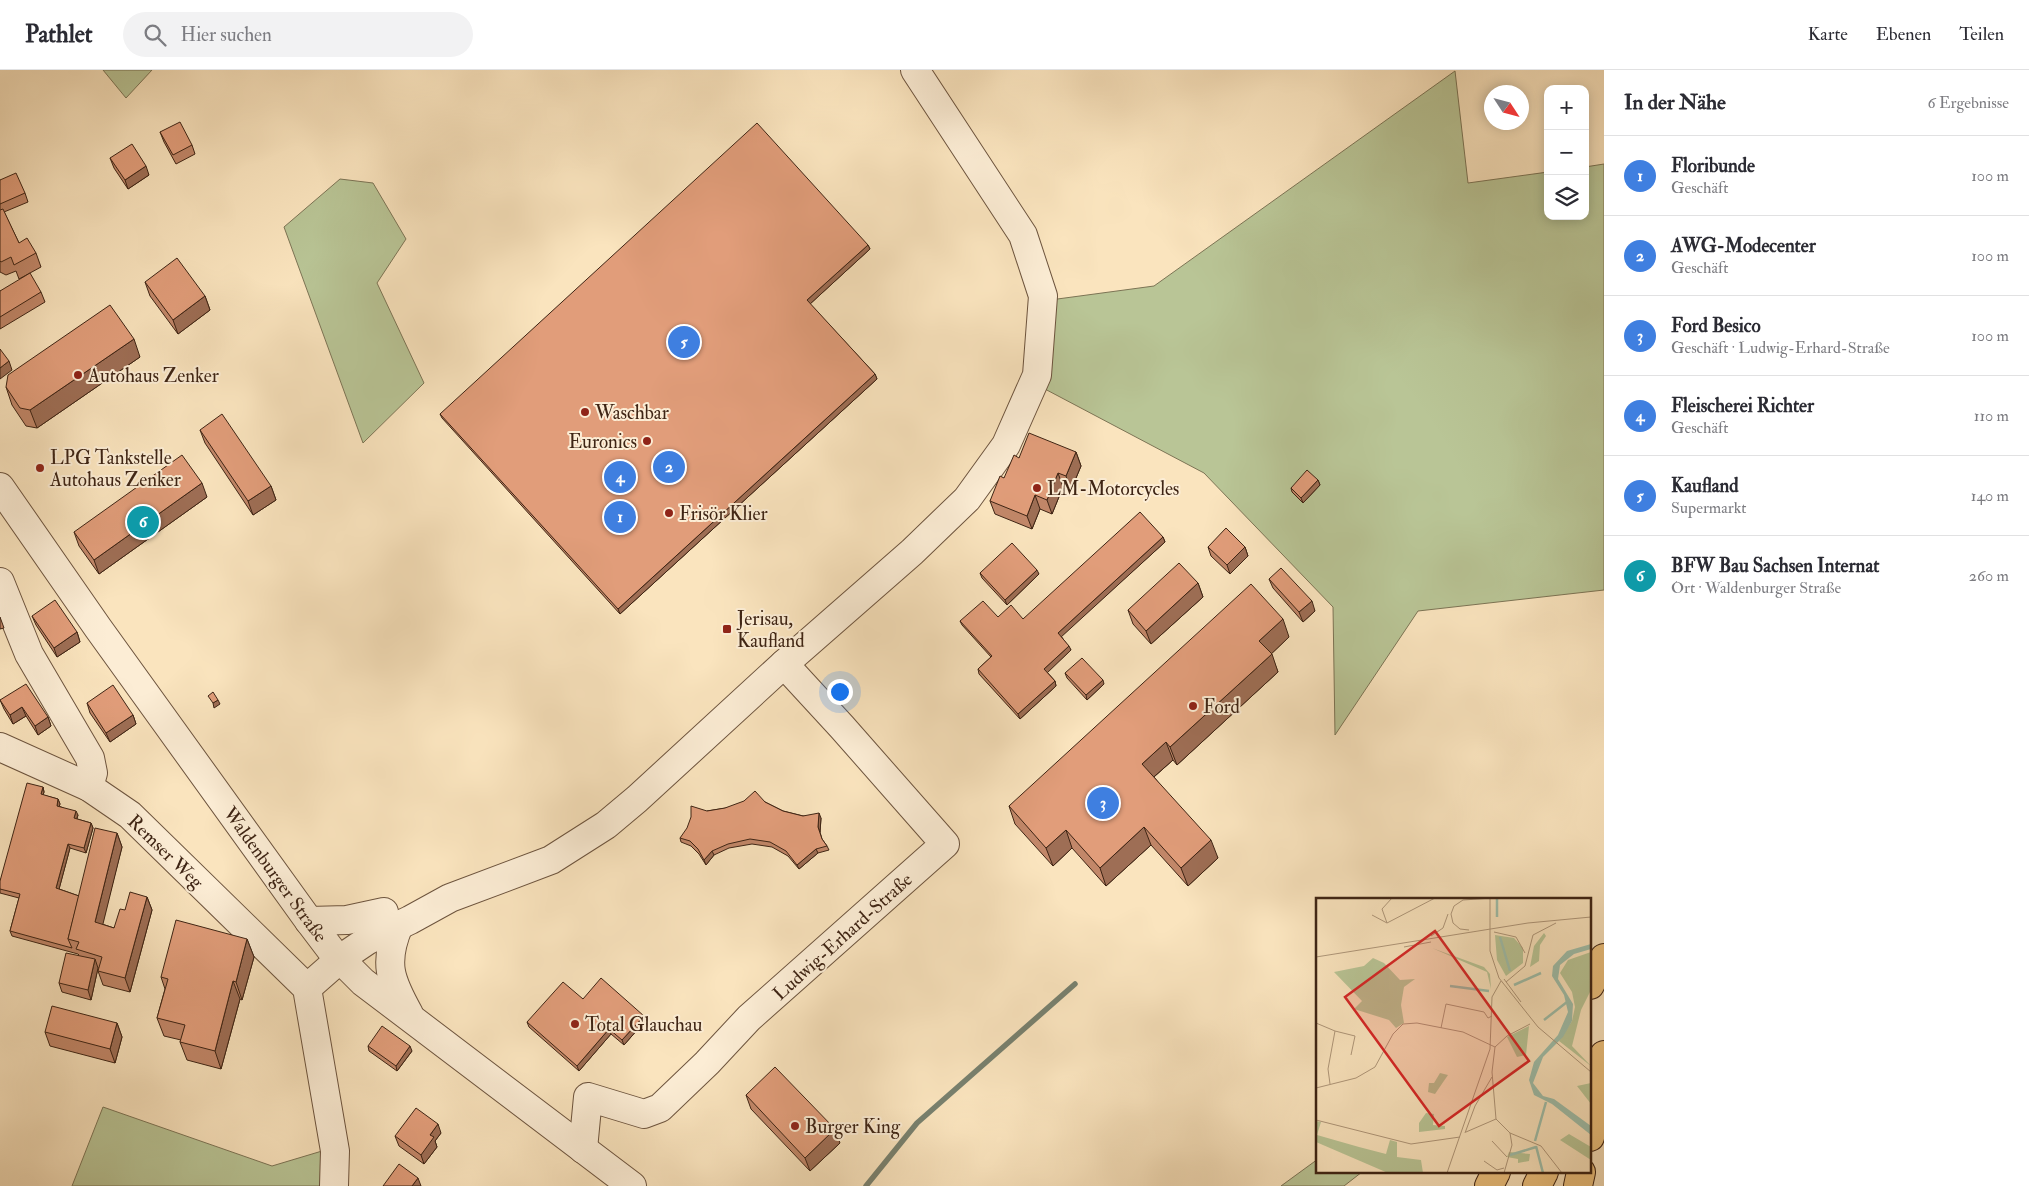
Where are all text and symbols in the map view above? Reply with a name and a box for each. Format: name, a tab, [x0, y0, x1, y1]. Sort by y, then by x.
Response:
search box	[123, 12, 473, 57]
text: Pathlet	[25, 19, 93, 50]
icon: search	[141, 21, 169, 49]
text: Hier suchen	[181, 23, 272, 47]
text: Karte	[1808, 23, 1848, 46]
text: Ebenen	[1876, 23, 1931, 46]
text: Teilen	[1959, 23, 2004, 46]
north arrow	[1484, 85, 1529, 130]
map controls	[1544, 85, 1589, 220]
button: +	[1544, 85, 1589, 130]
text: In der Nähe	[1624, 89, 1726, 116]
text: 6 Ergebnisse	[1928, 93, 2009, 113]
button: −	[1544, 130, 1589, 175]
text: Floribunde	[1671, 154, 1755, 178]
text: 1	[1637, 166, 1643, 186]
text: 100 m	[1971, 166, 2009, 186]
button: layers	[1544, 175, 1589, 220]
text: Geschäft	[1671, 178, 1728, 198]
text: AWG-Modecenter	[1671, 234, 1816, 258]
text: 2	[1636, 246, 1644, 266]
text: 100 m	[1971, 246, 2009, 266]
text: Geschäft	[1671, 258, 1728, 278]
text: Ford Besico	[1671, 314, 1761, 338]
pin: 5	[668, 323, 700, 361]
text: 3	[1637, 326, 1643, 346]
text: 100 m	[1971, 326, 2009, 346]
text: Geschäft · Ludwig-Erhard-Straße	[1671, 338, 1890, 358]
place label: Autohaus Zenker	[87, 364, 219, 388]
marker: Autohaus Zenker	[72, 369, 84, 381]
text: Fleischerei Richter	[1671, 394, 1814, 418]
place label: Waschbar	[594, 401, 669, 425]
marker: Waschbar	[579, 406, 591, 418]
text: 4	[1636, 406, 1644, 426]
text: 110 m	[1974, 406, 2009, 426]
text: Geschäft	[1671, 418, 1728, 438]
place label: Euronics	[568, 430, 637, 454]
marker: Euronics	[641, 435, 653, 447]
place label: LPG Tankstelle Autohaus Zenker	[49, 446, 181, 492]
pin: 2	[653, 448, 685, 486]
pin: 4	[604, 458, 636, 496]
marker: LPG Tankstelle Autohaus Zenker	[34, 462, 46, 474]
text: Kaufland	[1671, 474, 1739, 498]
place label: LM-Motorcycles	[1047, 477, 1179, 501]
marker: LM-Motorcycles	[1031, 482, 1043, 494]
text: 5	[1636, 486, 1644, 506]
text: 140 m	[1971, 486, 2009, 506]
pin: 1	[604, 498, 636, 536]
text: Supermarkt	[1671, 498, 1746, 518]
place label: Frisör Klier	[679, 502, 767, 526]
pin: 6	[127, 503, 159, 541]
marker: Frisör Klier	[663, 507, 675, 519]
text: BFW Bau Sachsen Internat	[1671, 554, 1879, 578]
text: 6	[1636, 566, 1644, 586]
text: 260 m	[1969, 566, 2009, 586]
text: Ort · Waldenburger Straße	[1671, 578, 1841, 598]
place label: Jerisau, Kaufland	[736, 607, 805, 653]
marker: Jerisau, Kaufland	[721, 623, 733, 635]
your location	[827, 679, 853, 705]
place label: Ford	[1203, 695, 1241, 719]
marker: Ford	[1187, 700, 1199, 712]
pin: 3	[1087, 784, 1119, 822]
street label: Waldenburger Straße	[217, 801, 332, 947]
street label: Remser Weg	[122, 810, 209, 894]
street label: Ludwig-Erhard-Straße	[768, 868, 917, 1006]
inset map	[1316, 898, 1592, 1174]
place label: Total Glauchau	[585, 1013, 703, 1037]
marker: Total Glauchau	[569, 1018, 581, 1030]
place label: Burger King	[805, 1115, 901, 1139]
marker: Burger King	[789, 1120, 801, 1132]

